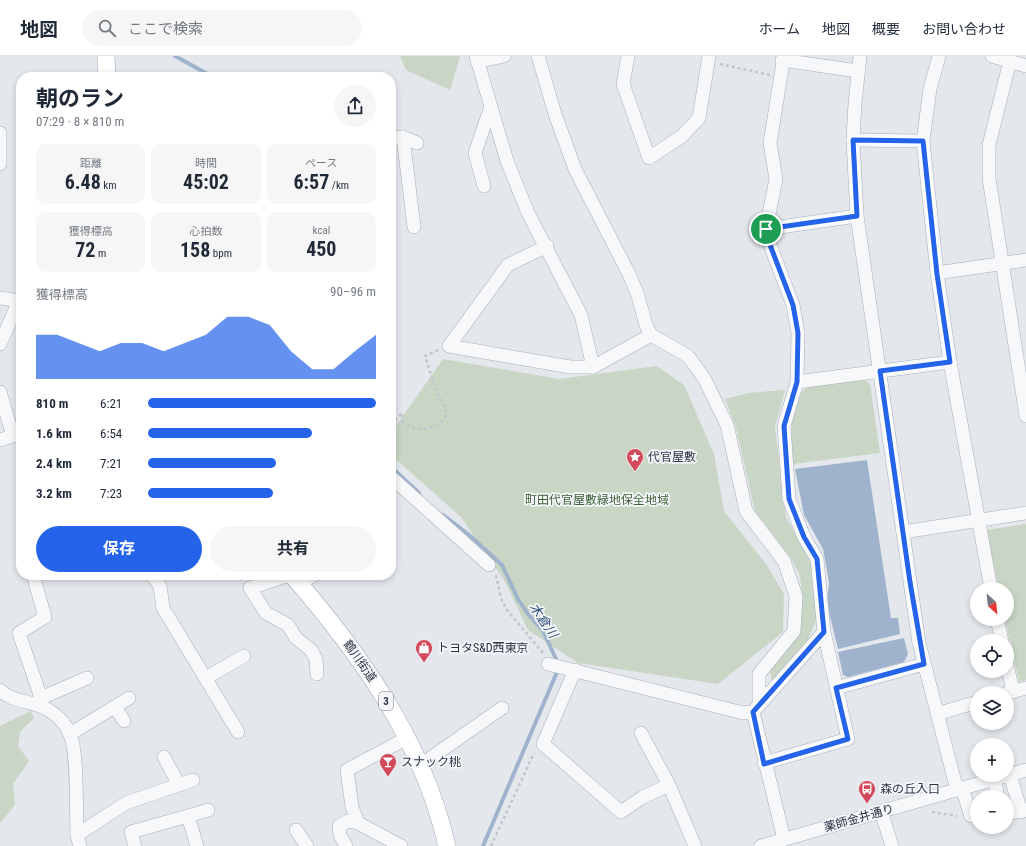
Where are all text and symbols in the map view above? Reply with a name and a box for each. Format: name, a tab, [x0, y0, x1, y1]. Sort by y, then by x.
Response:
search box	[82, 10, 362, 46]
icon: search	[96, 17, 118, 39]
text: 地図	[20, 18, 58, 41]
text: ここで検索	[128, 20, 203, 38]
text: ホーム	[758, 21, 800, 37]
text: 地図	[822, 21, 850, 37]
text: 概要	[872, 21, 900, 37]
text: お問い合わせ	[922, 21, 1006, 37]
button: share	[334, 85, 376, 127]
text: 朝のラン	[36, 86, 124, 111]
text: 07:29 · 8 × 810 m	[36, 114, 124, 129]
text: 距離	[80, 157, 102, 170]
text: 時間	[195, 157, 217, 170]
text: ペース	[305, 157, 338, 170]
text: 6.48	[65, 170, 101, 194]
text: 45:02	[183, 170, 229, 194]
text: 6:57	[294, 170, 329, 194]
text: km	[101, 179, 117, 192]
text: /km	[329, 179, 349, 192]
pin	[749, 212, 783, 246]
icon: arrive	[755, 218, 777, 240]
text: kcal	[312, 224, 330, 237]
text: 獲得標高	[69, 225, 113, 238]
text: 心拍数	[189, 225, 222, 238]
text: 450	[306, 237, 336, 261]
text: 72	[75, 238, 95, 262]
text: 158	[180, 238, 210, 262]
text: m	[95, 247, 106, 260]
text: bpm	[210, 247, 232, 260]
text: 90–96 m	[330, 284, 376, 299]
text: 獲得標高	[36, 287, 88, 302]
text: 810 m	[36, 396, 68, 411]
text: 6:21	[100, 396, 122, 411]
text: 1.6 km	[36, 426, 72, 441]
text: 6:54	[100, 426, 122, 441]
place icon: 代官屋敷	[625, 447, 645, 472]
place label: 代官屋敷	[648, 450, 696, 464]
text: 2.4 km	[36, 456, 72, 471]
text: 7:21	[100, 456, 122, 471]
text: 3.2 km	[36, 486, 72, 501]
text: 7:23	[100, 486, 122, 501]
park label: 町田代官屋敷緑地保全地域	[525, 493, 669, 507]
button: 保存	[36, 526, 202, 572]
button: 共有	[210, 526, 376, 572]
north arrow	[970, 582, 1014, 626]
map controls	[970, 582, 1014, 834]
water label: 木倉川	[526, 600, 562, 642]
button: locate	[970, 634, 1014, 678]
street label: 鶴川街道	[340, 637, 380, 685]
shop icon: トヨタS&D西東京	[414, 638, 434, 663]
place label: トヨタS&D西東京	[437, 641, 529, 655]
button: layers	[970, 686, 1014, 730]
road number: 3	[379, 692, 393, 710]
button: +	[970, 738, 1014, 782]
bar icon: スナック桃	[378, 752, 398, 777]
place label: スナック桃	[401, 755, 461, 769]
bus stop icon: 森の丘入口	[857, 779, 877, 804]
place label: 森の丘入口	[880, 782, 940, 796]
button: −	[970, 790, 1014, 834]
street label: 薬師金井通り	[822, 801, 896, 835]

